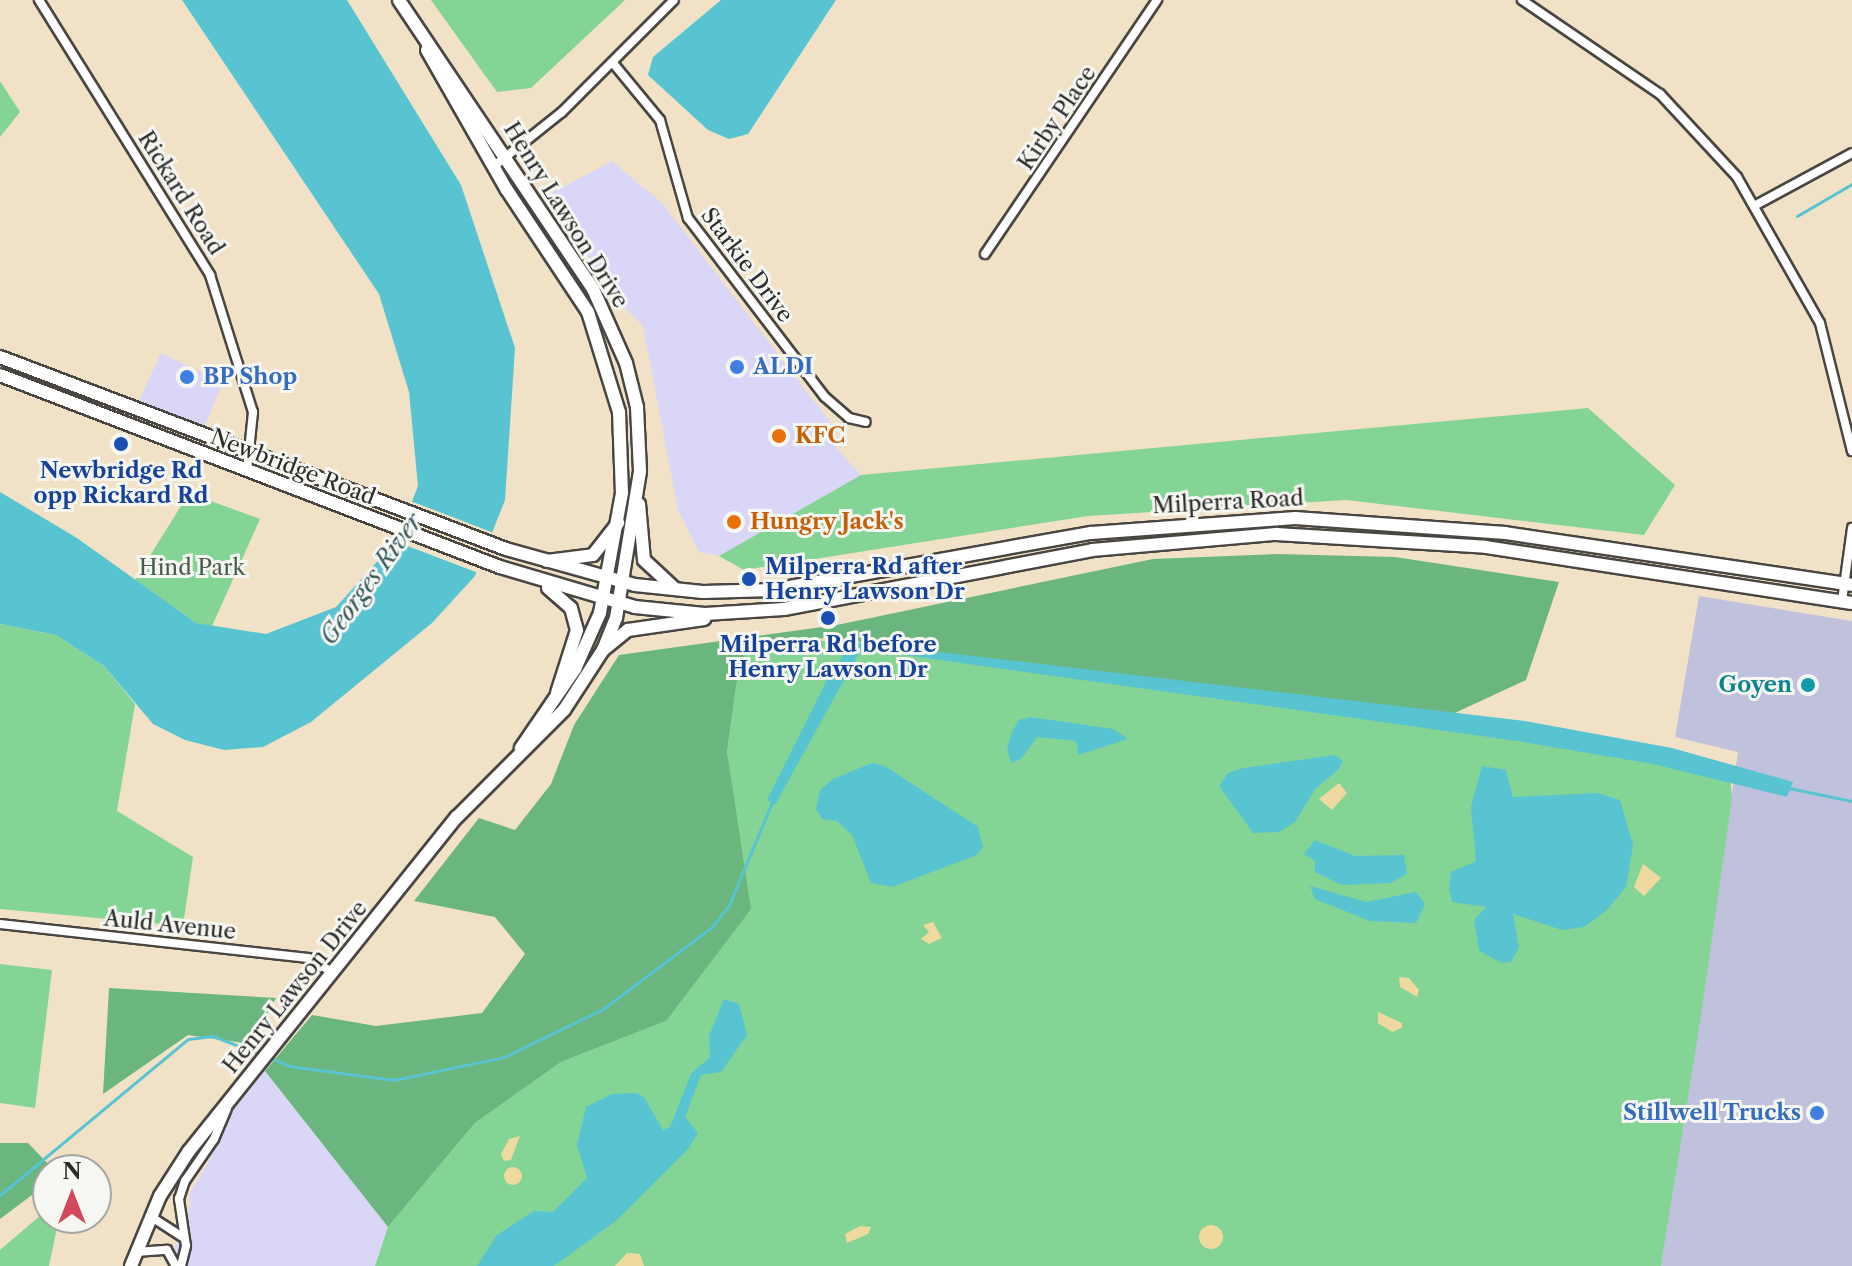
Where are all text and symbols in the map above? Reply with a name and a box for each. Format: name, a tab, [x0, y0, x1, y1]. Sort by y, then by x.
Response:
street label: Kirby Place	[1012, 61, 1102, 175]
street label: Henry Lawson Drive	[498, 117, 634, 313]
street label: Rickard Road	[132, 126, 230, 260]
street label: Starkie Drive	[695, 203, 799, 327]
place label: ALDI	[753, 354, 813, 380]
marker: ALDI	[728, 358, 746, 376]
place label: BP Shop	[203, 364, 298, 390]
marker: BP Shop	[178, 368, 196, 386]
street label: Newbridge Road	[207, 423, 379, 511]
place label: KFC	[795, 423, 845, 449]
marker: KFC	[770, 427, 788, 445]
marker: Newbridge Rd opp Rickard Rd	[112, 435, 130, 453]
place label: Newbridge Rd opp Rickard Rd	[33, 457, 209, 508]
street label: Milperra Road	[1152, 485, 1304, 519]
water label: Georges River	[314, 508, 428, 650]
place label: Hungry Jack's	[750, 509, 904, 535]
marker: Hungry Jack's	[725, 513, 743, 531]
place label: Milperra Rd after Henry Lawson Dr	[765, 553, 965, 604]
park label: Hind Park	[139, 555, 245, 581]
marker: Milperra Rd after Henry Lawson Dr	[740, 570, 758, 588]
marker: Milperra Rd before Henry Lawson Dr	[819, 609, 837, 627]
place label: Milperra Rd before Henry Lawson Dr	[719, 631, 937, 682]
place label: Goyen	[1719, 672, 1792, 698]
marker: Goyen	[1799, 676, 1817, 694]
street label: Henry Lawson Drive	[217, 895, 373, 1079]
street label: Auld Avenue	[102, 905, 238, 945]
place label: Stillwell Trucks	[1622, 1100, 1801, 1126]
marker: Stillwell Trucks	[1808, 1104, 1826, 1122]
north arrow	[32, 1154, 112, 1234]
text: N	[62, 1158, 82, 1185]

